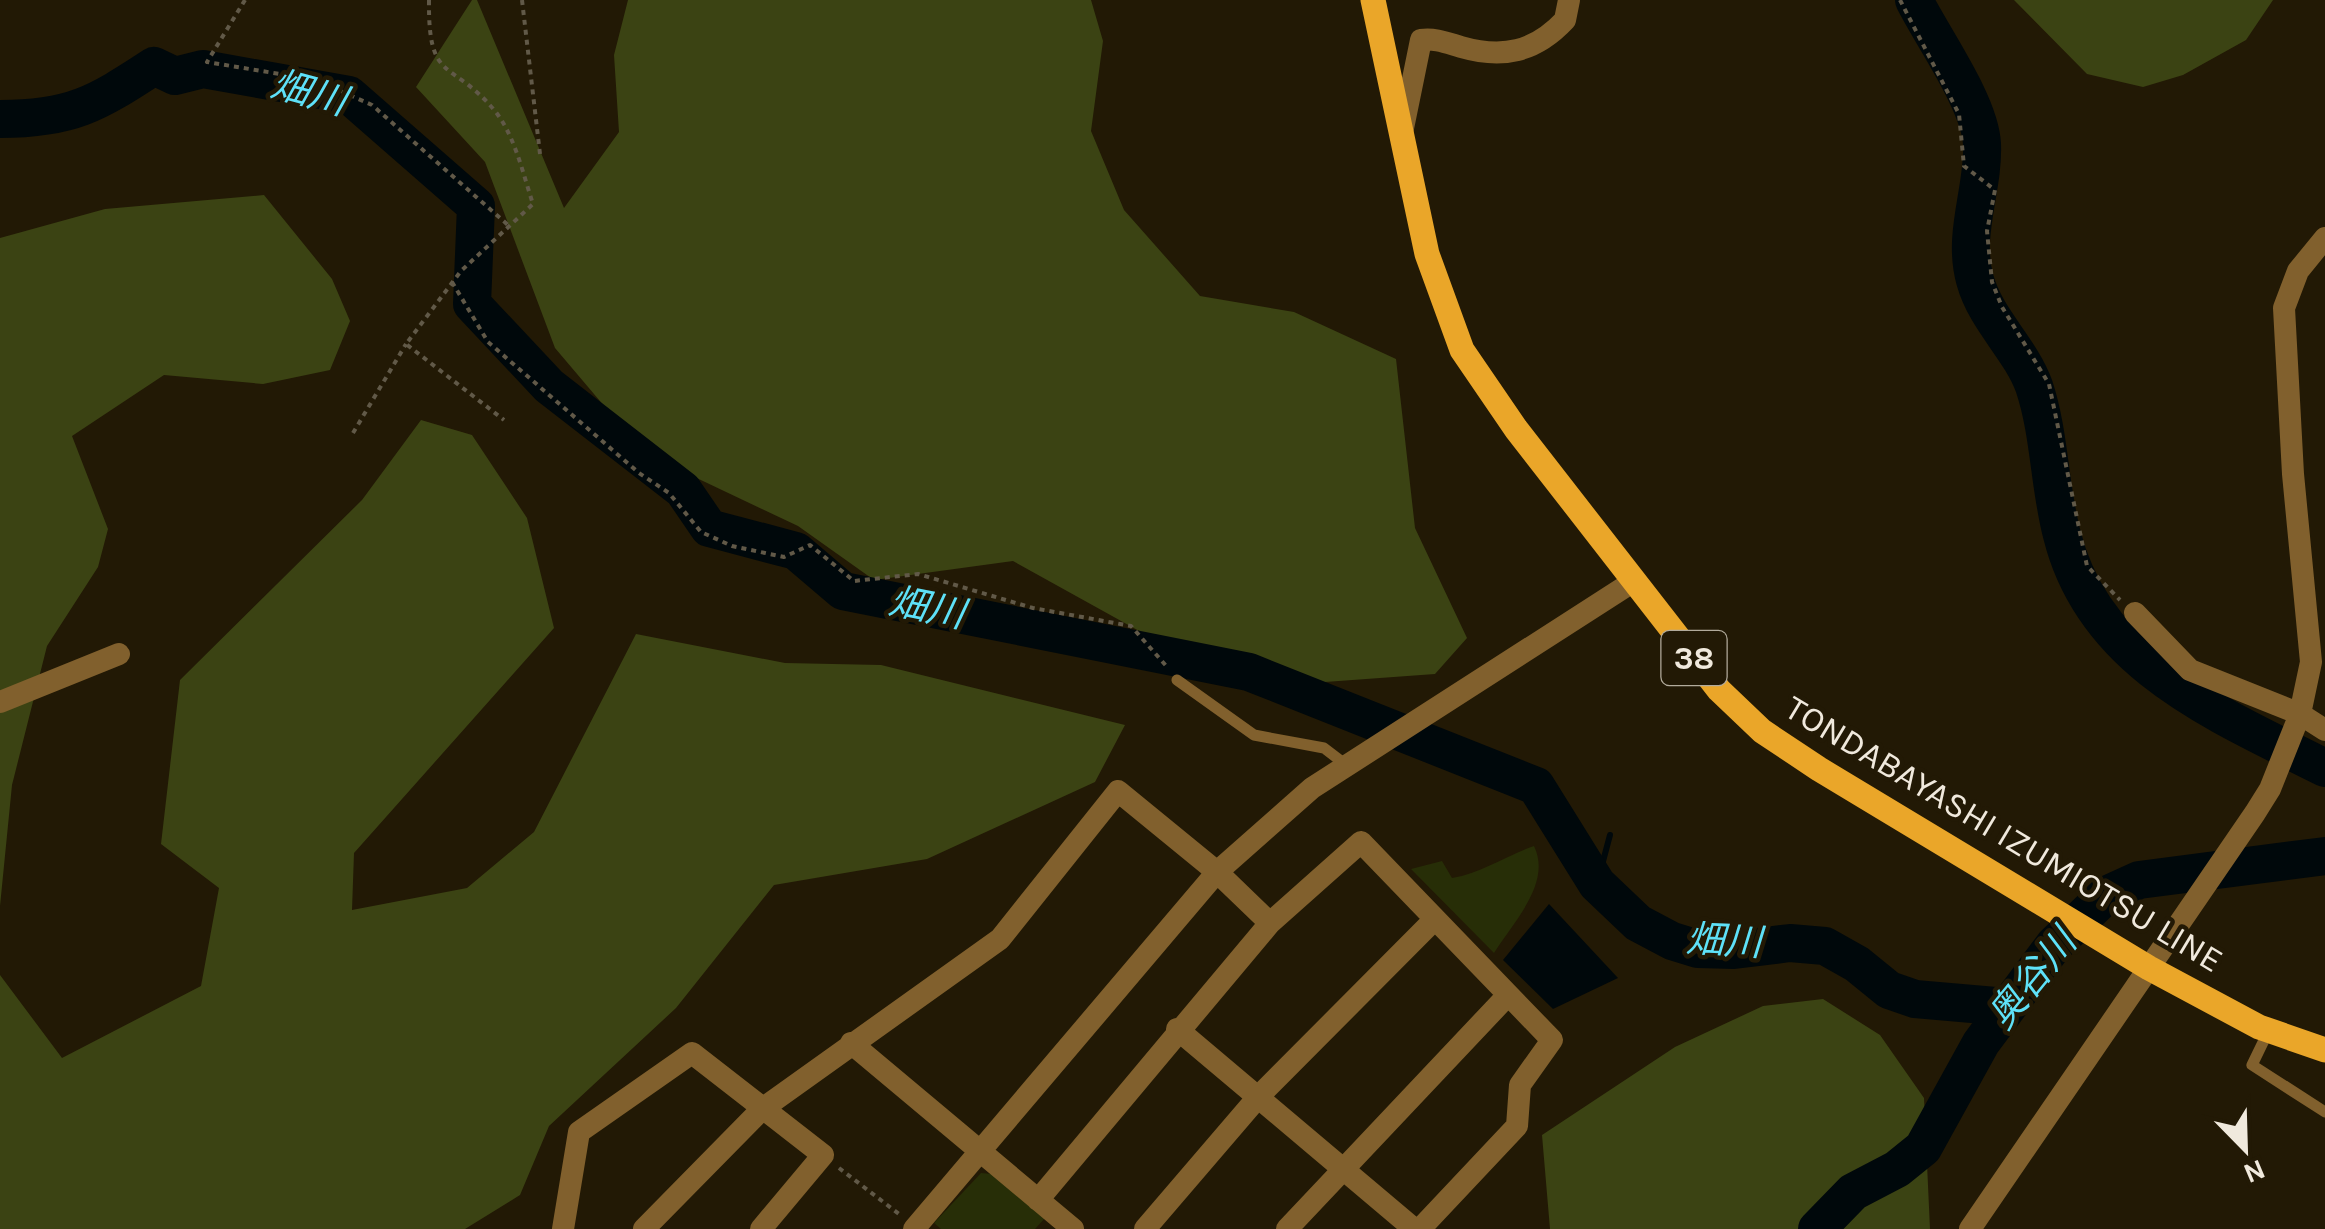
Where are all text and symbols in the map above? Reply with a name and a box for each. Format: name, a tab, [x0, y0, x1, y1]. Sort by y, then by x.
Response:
water label: 畑川	[266, 61, 355, 126]
water label: 畑川	[885, 579, 973, 638]
road number: 38	[1662, 631, 1726, 685]
street label: TONDABAYASHI IZUMIOTSU LINE	[1778, 687, 2230, 981]
water label: 畑川	[1685, 917, 1767, 966]
water label: 奥谷川	[1979, 917, 2088, 1037]
north arrow	[2195, 1099, 2295, 1199]
text: N	[2239, 1152, 2270, 1191]

